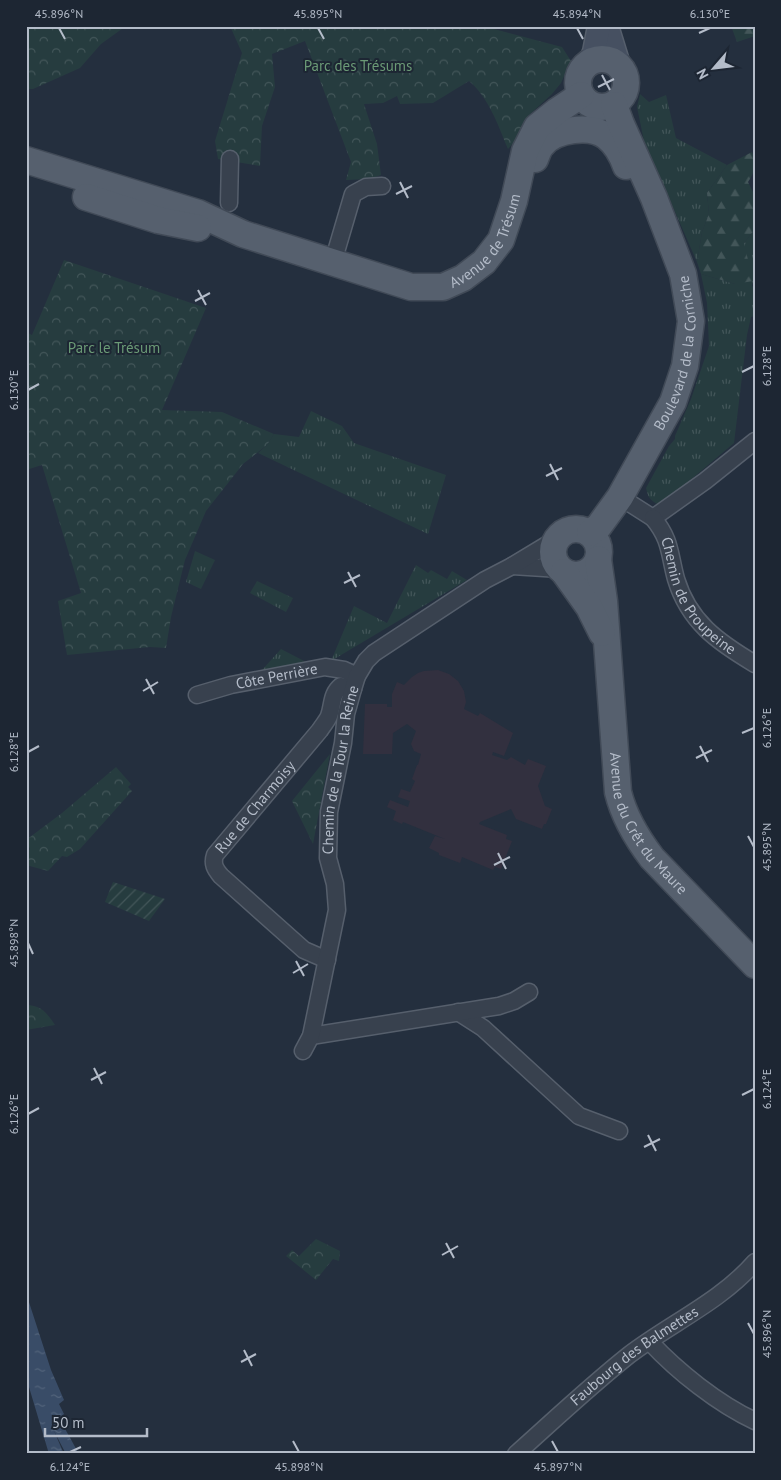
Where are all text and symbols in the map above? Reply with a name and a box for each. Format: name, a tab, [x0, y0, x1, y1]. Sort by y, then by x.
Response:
text: 45.896°N	[35, 6, 83, 21]
text: 45.895°N	[294, 6, 342, 21]
text: 45.894°N	[553, 6, 601, 21]
text: 6.130°E	[690, 6, 730, 21]
north arrow	[688, 42, 738, 92]
park label: Parc des Trésums	[304, 56, 412, 75]
text: N	[692, 66, 713, 82]
street label: Avenue de Trésum	[446, 192, 524, 292]
street label: Boulevard de la Corniche	[649, 274, 700, 434]
park label: Parc le Trésum	[68, 338, 160, 357]
text: 6.128°E	[759, 346, 774, 386]
text: 6.130°E	[6, 370, 21, 410]
street label: Chemin de Proupeine	[657, 534, 740, 658]
street label: Côte Perrière	[234, 659, 319, 693]
street label: Chemin de la Tour la Reine	[318, 683, 363, 854]
text: 6.126°E	[759, 708, 774, 748]
text: 6.128°E	[6, 732, 21, 772]
street label: Avenue du Crêt du Maure	[606, 752, 692, 898]
street label: Rue de Charmoisy	[211, 757, 299, 857]
text: 45.895°N	[759, 823, 774, 871]
text: 45.898°N	[6, 919, 21, 967]
text: 6.124°E	[759, 1069, 774, 1109]
text: 6.126°E	[6, 1094, 21, 1134]
street label: Faubourg des Balmettes	[566, 1302, 702, 1410]
text: 45.896°N	[759, 1310, 774, 1358]
scale bar	[45, 1405, 148, 1437]
text: 50 m	[52, 1413, 85, 1432]
text: 6.124°E	[50, 1459, 90, 1474]
text: 45.898°N	[275, 1459, 323, 1474]
text: 45.897°N	[534, 1459, 582, 1474]

